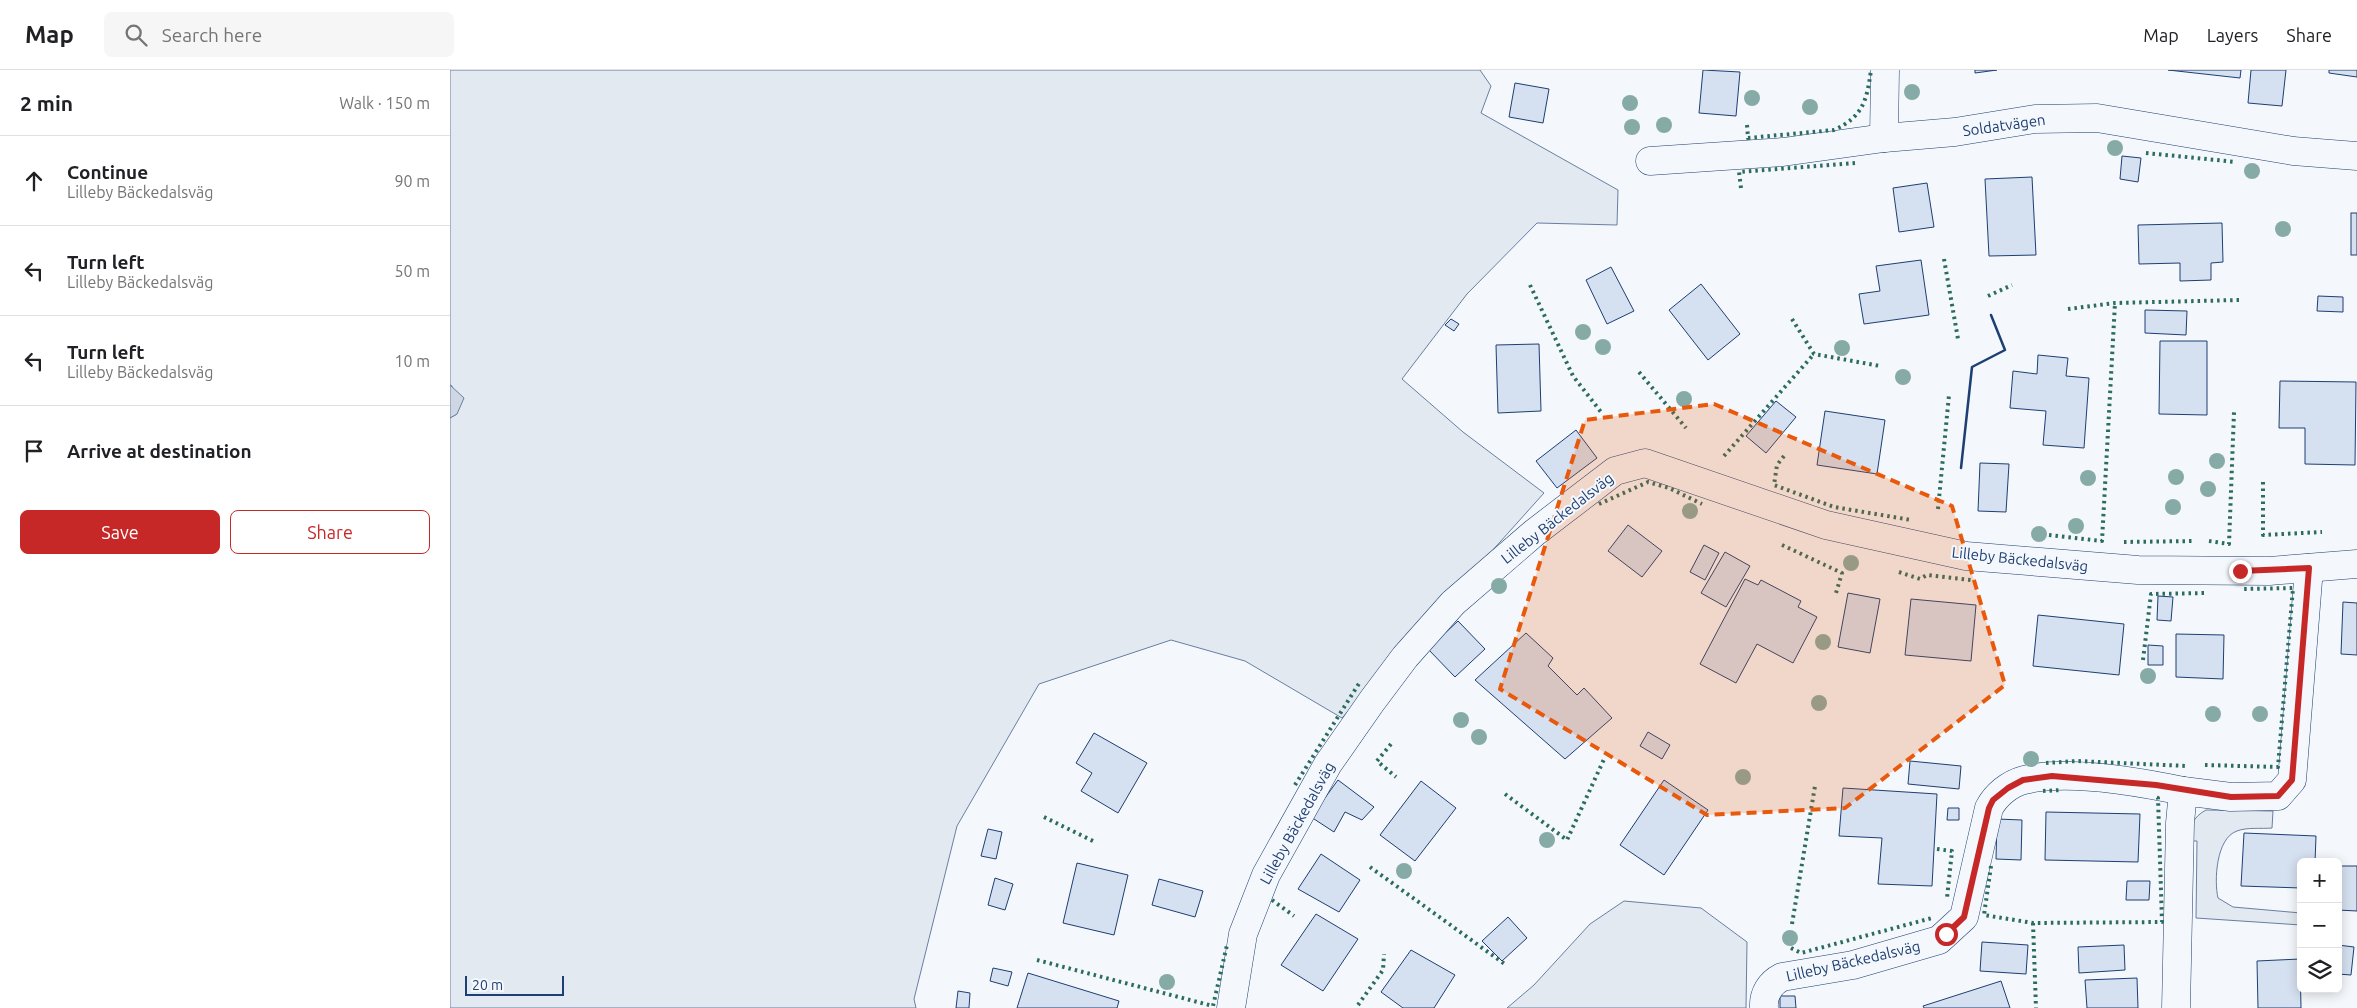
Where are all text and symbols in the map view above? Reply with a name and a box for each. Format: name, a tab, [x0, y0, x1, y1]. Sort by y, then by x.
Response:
search box	[104, 12, 454, 57]
text: Map	[25, 21, 74, 48]
icon: search	[122, 21, 150, 49]
text: Search here	[162, 24, 262, 46]
text: Map	[2143, 25, 2179, 45]
text: Layers	[2207, 25, 2258, 45]
text: Share	[2286, 25, 2332, 45]
text: 2 min	[20, 91, 73, 115]
text: Walk · 150 m	[339, 94, 430, 112]
street label: Soldatvägen	[1961, 111, 2047, 139]
text: Continue	[67, 161, 148, 183]
icon: ahead	[20, 167, 48, 195]
text: 90 m	[394, 172, 430, 190]
text: Lilleby Bäckedalsväg	[67, 183, 213, 201]
text: Turn left	[67, 251, 145, 273]
icon: left	[20, 257, 48, 285]
text: 50 m	[394, 262, 430, 280]
text: Lilleby Bäckedalsväg	[67, 273, 213, 291]
text: Turn left	[67, 341, 145, 363]
icon: left	[20, 347, 48, 375]
text: 10 m	[394, 352, 430, 370]
text: Lilleby Bäckedalsväg	[67, 363, 213, 381]
icon: arrive	[20, 437, 48, 465]
text: Arrive at destination	[67, 440, 252, 462]
street label: Lilleby Bäckedalsväg	[1498, 469, 1616, 567]
button: Save	[20, 510, 220, 554]
button: Share	[230, 510, 430, 554]
street label: Lilleby Bäckedalsväg	[1951, 543, 2089, 575]
route end	[2229, 560, 2252, 583]
street label: Lilleby Bäckedalsväg	[1256, 759, 1338, 887]
map controls	[2297, 858, 2342, 993]
button: +	[2297, 858, 2342, 903]
button: −	[2297, 903, 2342, 948]
route start	[1935, 923, 1958, 946]
street label: Lilleby Bäckedalsväg	[1784, 937, 1922, 985]
button: layers	[2297, 948, 2342, 993]
scale bar	[465, 973, 564, 996]
text: 20 m	[472, 977, 503, 993]

